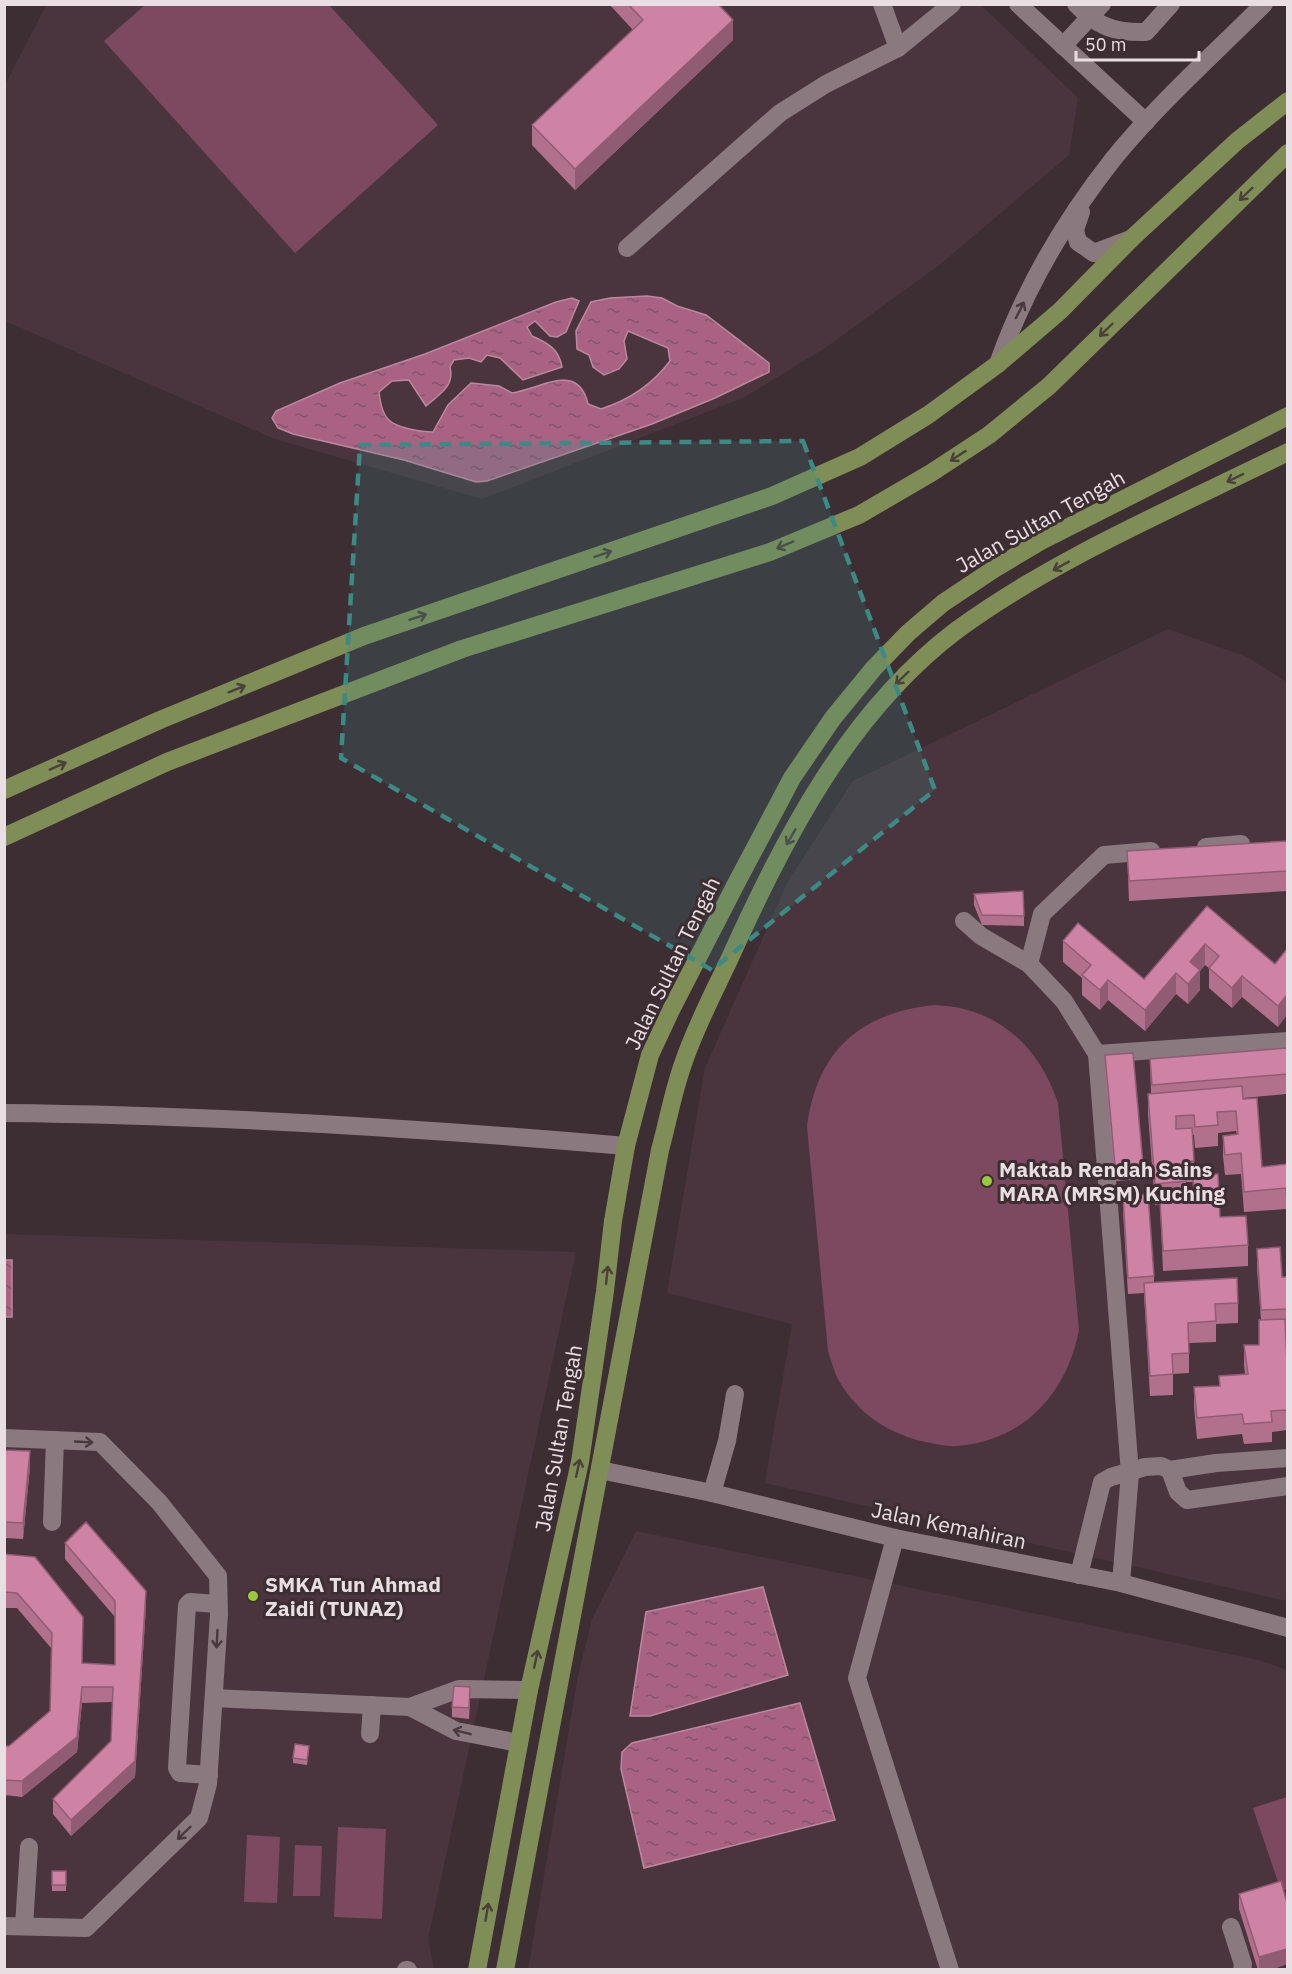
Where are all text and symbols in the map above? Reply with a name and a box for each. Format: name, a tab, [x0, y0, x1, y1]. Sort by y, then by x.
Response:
scale bar	[1076, 24, 1199, 62]
text: 50 m	[1085, 33, 1127, 56]
one-way arrow	[1238, 187, 1253, 201]
one-way arrow	[1014, 302, 1026, 319]
one-way arrow	[1099, 323, 1114, 338]
one-way arrow	[950, 450, 966, 462]
street label: Jalan Sultan Tengah	[950, 463, 1130, 579]
one-way arrow	[1226, 472, 1244, 484]
one-way arrow	[776, 540, 795, 551]
one-way arrow	[593, 548, 612, 559]
one-way arrow	[1053, 560, 1070, 572]
one-way arrow	[408, 611, 427, 622]
one-way arrow	[895, 671, 910, 685]
one-way arrow	[227, 683, 245, 694]
one-way arrow	[48, 760, 66, 771]
one-way arrow	[785, 828, 797, 845]
street label: Jalan Sultan Tengah	[618, 872, 726, 1054]
place label: Maktab Rendah Sains MARA (MRSM) Kuching	[999, 1155, 1225, 1207]
marker: Maktab Rendah Sains MARA (MRSM) Kuching	[980, 1174, 994, 1188]
one-way arrow	[602, 1266, 613, 1286]
street label: Jalan Sultan Tengah	[528, 1342, 588, 1534]
one-way arrow	[73, 1436, 93, 1447]
one-way arrow	[573, 1459, 584, 1478]
street label: Jalan Kemahiran	[869, 1495, 1029, 1555]
place label: SMKA Tun Ahmad Zaidi (TUNAZ)	[265, 1570, 441, 1622]
marker: SMKA Tun Ahmad Zaidi (TUNAZ)	[246, 1589, 260, 1603]
one-way arrow	[212, 1629, 223, 1649]
one-way arrow	[531, 1649, 543, 1668]
one-way arrow	[453, 1725, 472, 1737]
one-way arrow	[177, 1826, 192, 1840]
one-way arrow	[482, 1903, 493, 1922]

